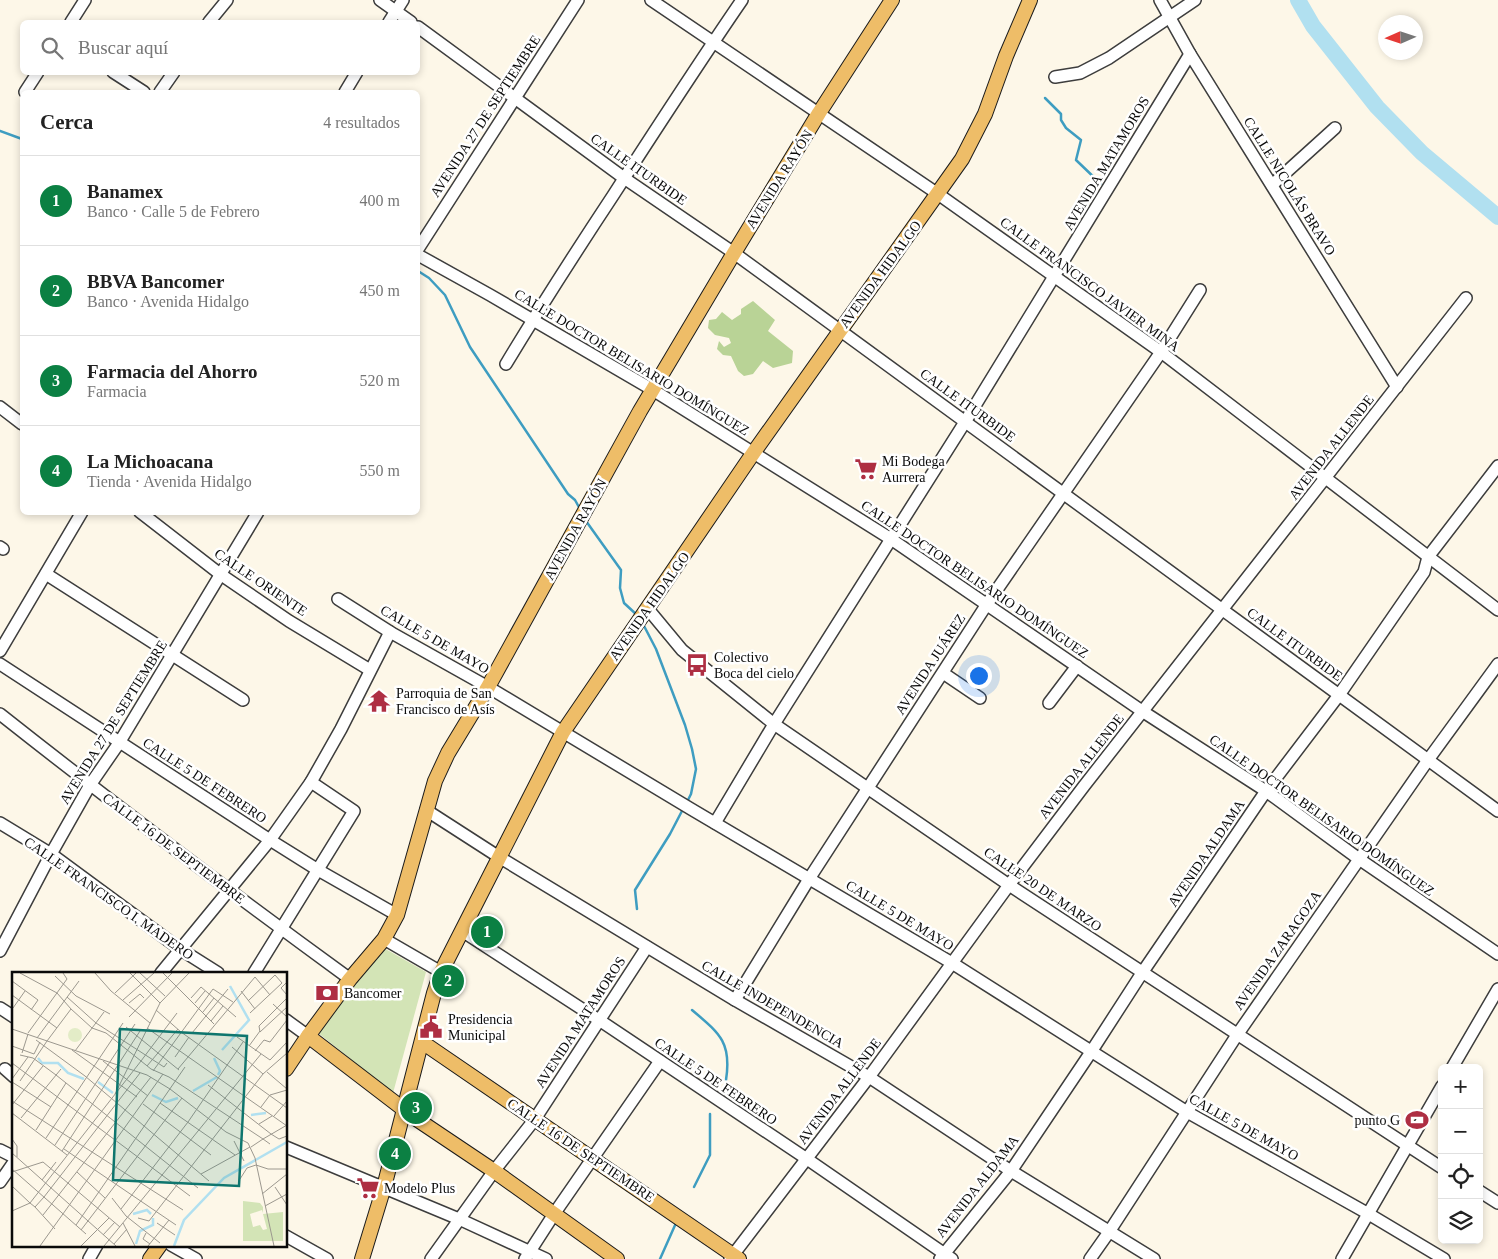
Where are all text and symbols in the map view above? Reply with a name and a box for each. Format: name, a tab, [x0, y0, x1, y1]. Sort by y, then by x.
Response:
north arrow	[1378, 15, 1423, 60]
search box	[20, 20, 420, 75]
street label: AVENIDA 27 DE SEPTIEMBRE	[427, 33, 543, 200]
icon: search	[38, 34, 66, 62]
text: Buscar aquí	[78, 37, 168, 58]
street label: AVENIDA MATAMOROS	[1061, 94, 1152, 233]
text: Cerca	[40, 110, 93, 134]
text: 4 resultados	[323, 114, 400, 131]
street label: CALLE NICOLÁS BRAVO	[1241, 114, 1339, 258]
street label: AVENIDA RAYÓN	[742, 127, 816, 231]
street label: CALLE ITURBIDE	[588, 131, 690, 208]
text: Banamex	[87, 181, 163, 202]
text: 1	[52, 192, 60, 209]
text: 400 m	[360, 192, 400, 209]
text: Banco · Calle 5 de Febrero	[87, 203, 260, 220]
street label: CALLE FRANCISCO JAVIER MINA	[997, 214, 1183, 355]
street label: AVENIDA HIDALGO	[837, 218, 924, 331]
text: BBVA Bancomer	[87, 271, 224, 292]
text: 2	[52, 282, 60, 299]
text: 450 m	[360, 282, 400, 299]
street label: CALLE DOCTOR BELISARIO DOMÍNGUEZ	[512, 285, 752, 439]
text: Banco · Avenida Hidalgo	[87, 293, 249, 310]
text: Farmacia del Ahorro	[87, 361, 258, 382]
street label: CALLE ITURBIDE	[917, 366, 1018, 445]
text: 3	[52, 372, 60, 389]
text: 520 m	[360, 372, 400, 389]
text: Farmacia	[87, 383, 147, 400]
street label: AVENIDA ALLENDE	[1286, 392, 1377, 503]
text: La Michoacana	[87, 451, 213, 472]
place label: Mi Bodega Aurrera	[882, 454, 945, 485]
supermarket icon: Mi Bodega Aurrera	[853, 456, 879, 482]
text: 4	[52, 462, 60, 479]
text: 550 m	[360, 462, 400, 479]
text: Tienda · Avenida Hidalgo	[87, 473, 252, 490]
street label: AVENIDA RAYÓN	[541, 476, 609, 582]
street label: CALLE DOCTOR BELISARIO DOMÍNGUEZ	[858, 497, 1092, 661]
street label: CALLE ORIENTE	[212, 546, 310, 619]
street label: AVENIDA HIDALGO	[606, 549, 692, 663]
street label: CALLE 5 DE MAYO	[378, 602, 492, 677]
street label: CALLE ITURBIDE	[1244, 605, 1345, 684]
street label: AVENIDA JUÁREZ	[891, 611, 969, 717]
street label: AVENIDA 27 DE SEPTIEMBRE	[57, 638, 170, 807]
place label: Colectivo Boca del cielo	[714, 650, 794, 681]
bus stop icon: Colectivo Boca del cielo	[684, 652, 710, 678]
your location	[966, 663, 992, 689]
place label: Parroquia de San Francisco de Asís	[396, 686, 495, 717]
temple icon: Parroquia de San Francisco de Asís	[366, 688, 392, 714]
street label: AVENIDA ALLENDE	[1036, 711, 1127, 822]
street label: CALLE DOCTOR BELISARIO DOMÍNGUEZ	[1206, 731, 1438, 899]
street label: CALLE 5 DE FEBRERO	[140, 735, 269, 826]
street label: CALLE 16 DE SEPTIEMBRE	[100, 790, 248, 907]
street label: AVENIDA ALDAMA	[1165, 796, 1248, 909]
street label: CALLE FRANCISCO I. MADERO	[21, 834, 196, 963]
street label: CALLE 20 DE MARZO	[981, 844, 1104, 934]
street label: CALLE 5 DE MAYO	[843, 877, 956, 953]
street label: AVENIDA ZARAGOZA	[1231, 887, 1325, 1013]
pin: 1	[471, 913, 503, 951]
street label: AVENIDA MATAMOROS	[532, 954, 628, 1091]
street label: CALLE INDEPENDENCIA	[699, 958, 847, 1052]
pin: 2	[432, 962, 464, 1000]
inset map	[12, 972, 288, 1246]
bank icon: Bancomer	[314, 980, 340, 1006]
place label: Bancomer	[344, 986, 402, 1001]
place label: Presidencia Municipal	[448, 1012, 513, 1043]
public building icon: Presidencia Municipal	[418, 1014, 444, 1040]
street label: CALLE 5 DE FEBRERO	[652, 1035, 780, 1128]
street label: AVENIDA ALLENDE	[795, 1035, 884, 1147]
map controls	[1438, 1064, 1483, 1244]
button: +	[1438, 1064, 1483, 1109]
pin: 3	[400, 1089, 432, 1127]
street label: CALLE 5 DE MAYO	[1186, 1091, 1301, 1164]
street label: CALLE 16 DE SEPTIEMBRE	[504, 1096, 657, 1205]
sports icon: punto G	[1404, 1107, 1430, 1133]
button: −	[1438, 1109, 1483, 1154]
place label: punto G	[1355, 1113, 1400, 1128]
street label: AVENIDA ALDAMA	[933, 1132, 1022, 1240]
pin: 4	[379, 1135, 411, 1173]
button: locate	[1438, 1154, 1483, 1199]
supermarket icon: Modelo Plus	[355, 1175, 381, 1201]
place label: Modelo Plus	[384, 1181, 455, 1196]
button: layers	[1438, 1199, 1483, 1244]

